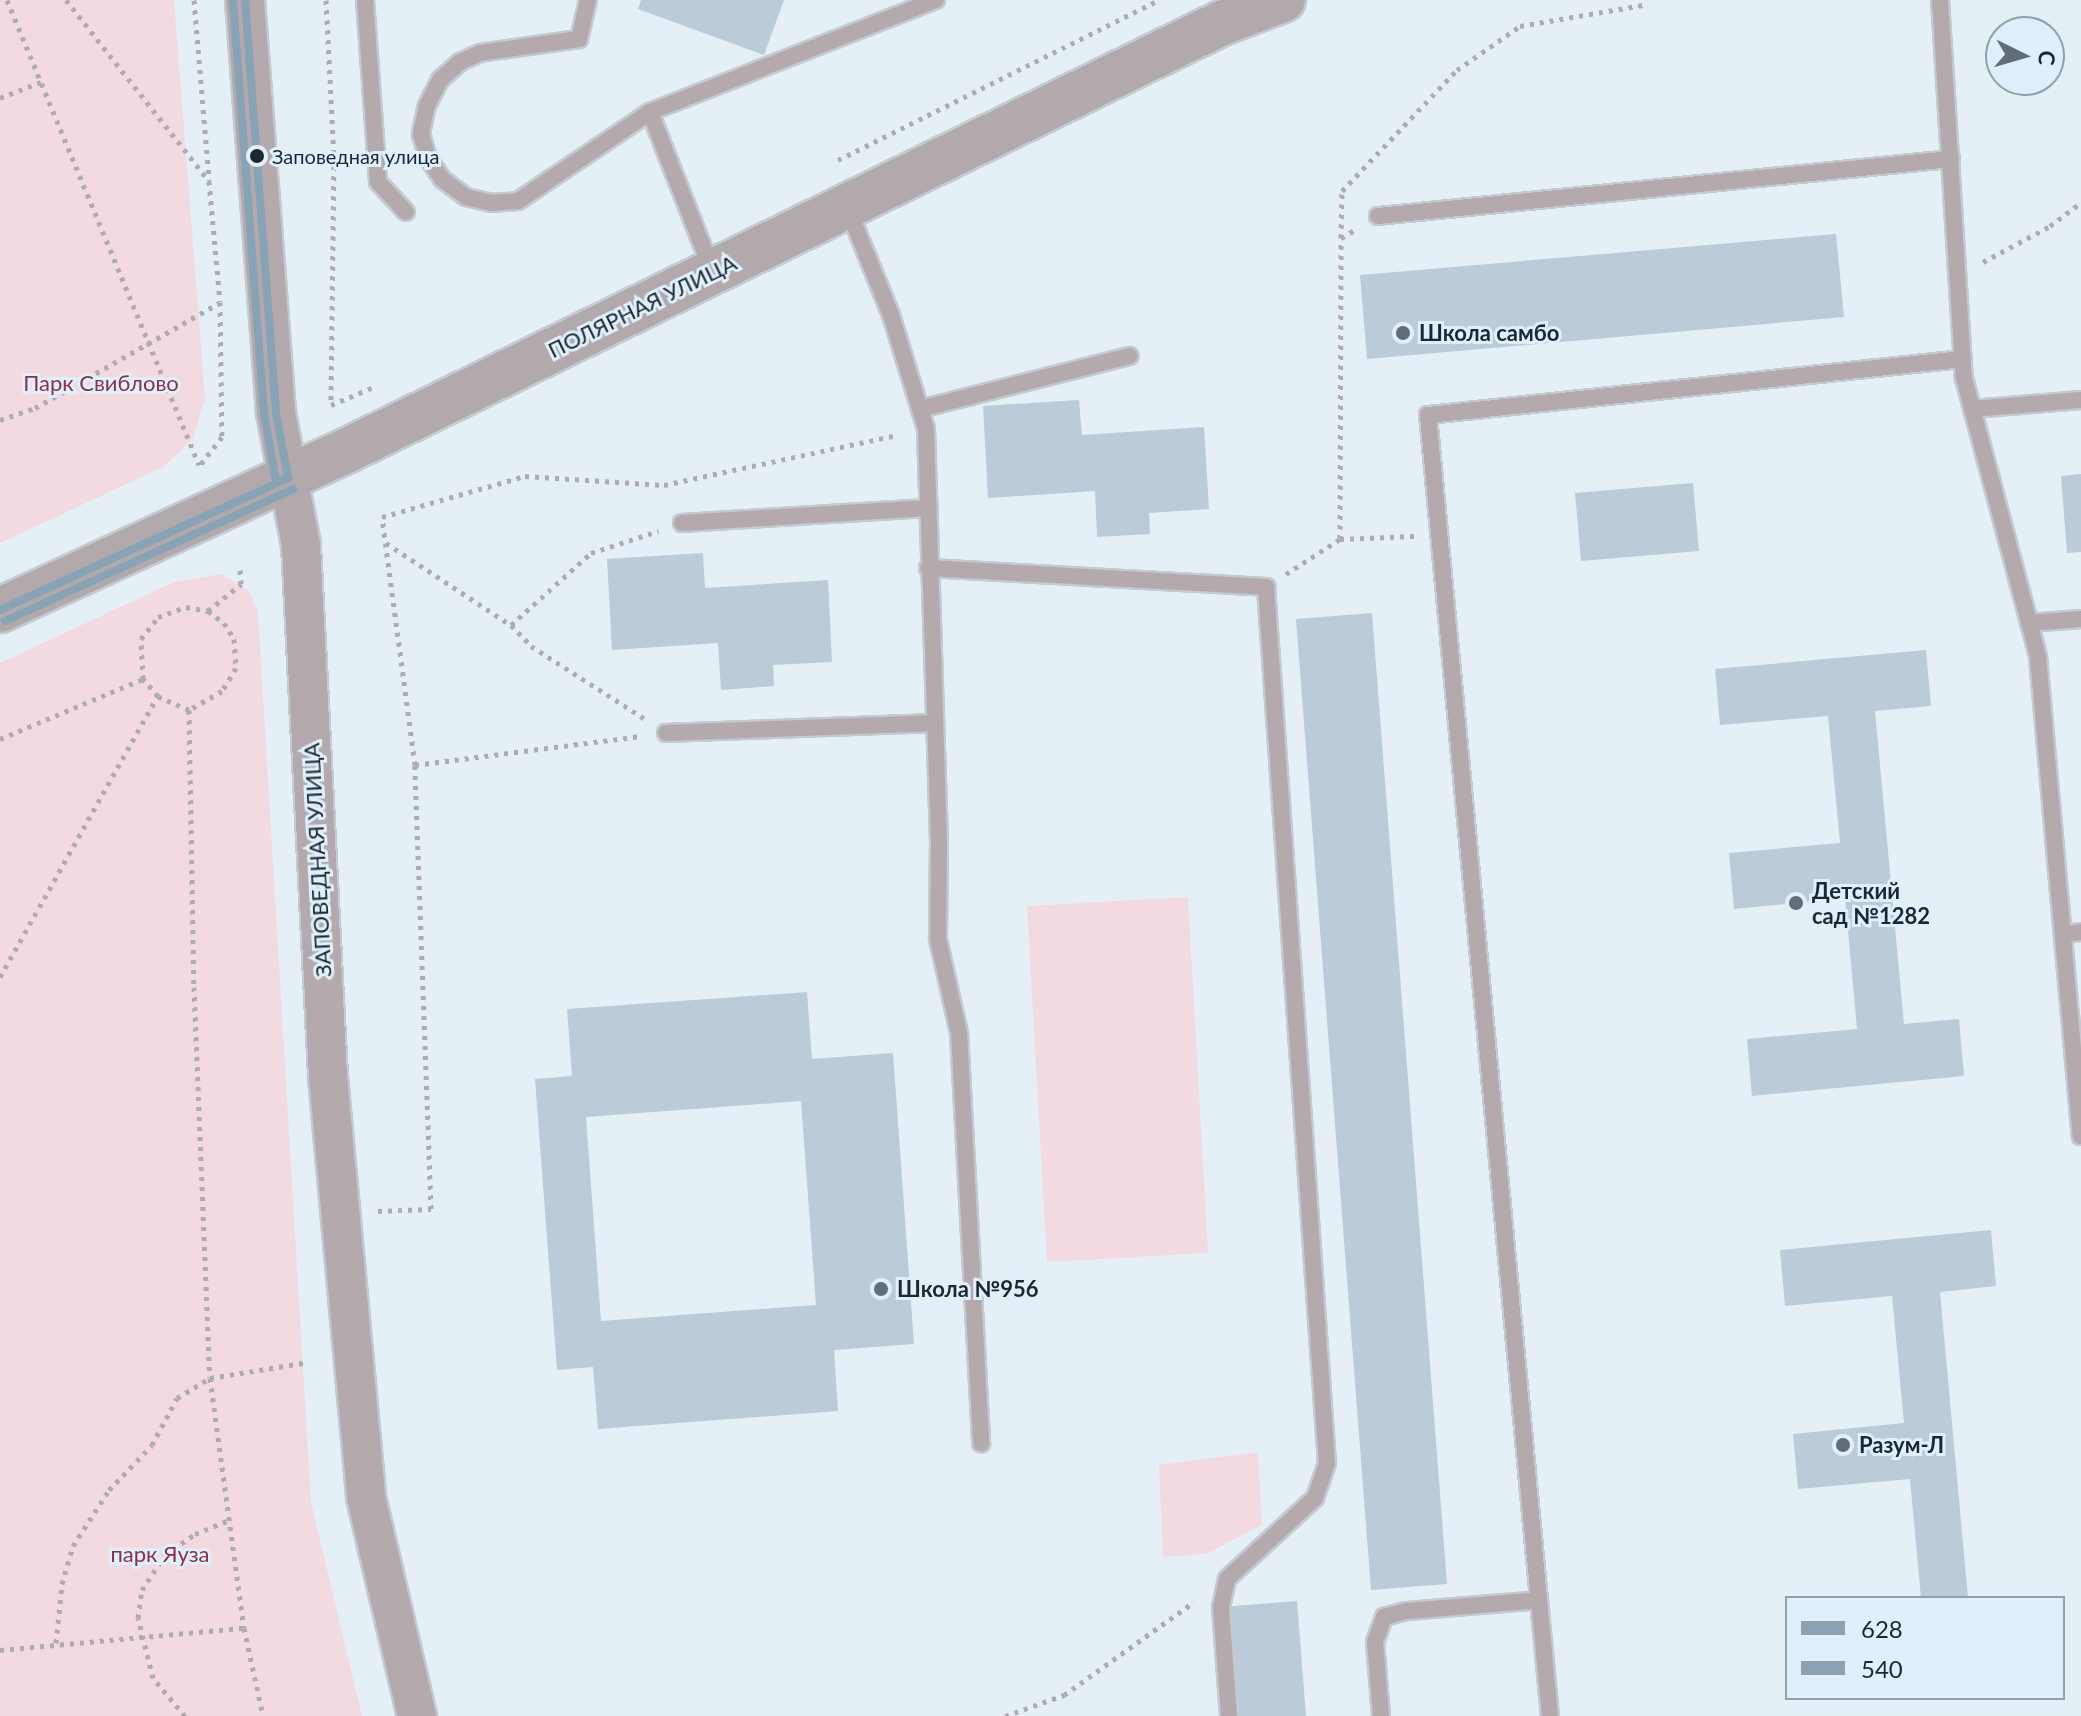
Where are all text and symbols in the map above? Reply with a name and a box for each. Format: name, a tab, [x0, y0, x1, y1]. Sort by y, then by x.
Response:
north arrow	[1985, 16, 2065, 96]
text: С	[2033, 50, 2061, 66]
place label: Заповедная улица	[272, 144, 439, 168]
marker: Заповедная улица	[249, 148, 265, 164]
street label: ПОЛЯРНАЯ УЛИЦА	[543, 249, 741, 363]
place label: Школа самбо	[1419, 320, 1559, 346]
marker: Школа самбо	[1394, 324, 1412, 342]
park label: Парк Свиблово	[23, 370, 179, 396]
street label: ЗАПОВЕДНАЯ УЛИЦА	[298, 742, 336, 978]
place label: Детский сад №1282	[1812, 877, 1930, 928]
marker: Детский сад №1282	[1787, 894, 1805, 912]
place label: Школа №956	[897, 1276, 1038, 1302]
marker: Школа №956	[872, 1280, 890, 1298]
place label: Разум-Л	[1859, 1432, 1944, 1458]
marker: Разум-Л	[1834, 1436, 1852, 1454]
park label: парк Яуза	[110, 1541, 210, 1567]
legend	[1785, 1596, 2065, 1700]
text: 628	[1861, 1614, 1903, 1643]
text: 540	[1861, 1654, 1903, 1683]

